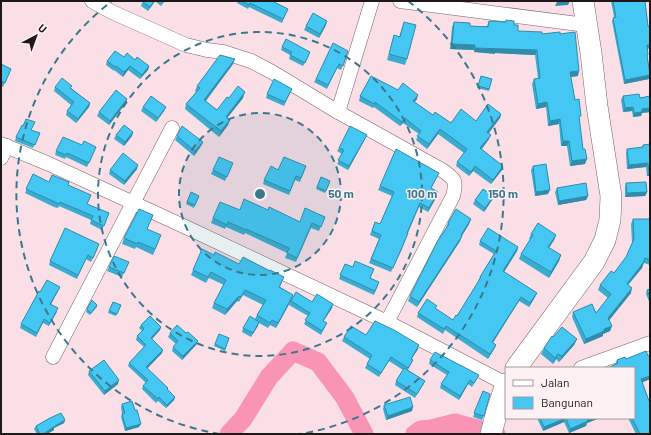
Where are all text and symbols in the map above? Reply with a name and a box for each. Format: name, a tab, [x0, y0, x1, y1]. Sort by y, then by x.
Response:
north arrow	[16, 16, 56, 56]
text: U	[36, 21, 50, 35]
text: 50 m	[328, 186, 354, 200]
text: 100 m	[407, 186, 437, 200]
text: 150 m	[488, 186, 518, 200]
centre of rings	[253, 187, 267, 201]
legend	[505, 367, 635, 419]
text: Jalan	[541, 375, 569, 389]
text: Bangunan	[541, 395, 593, 409]

